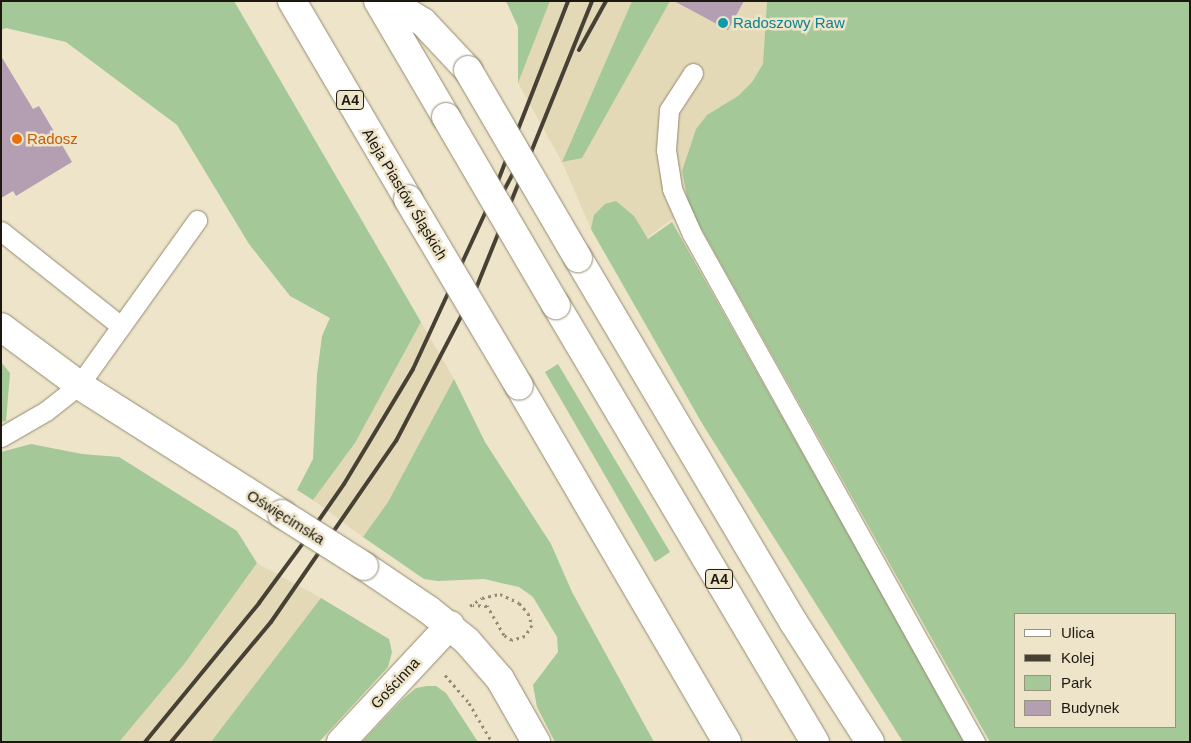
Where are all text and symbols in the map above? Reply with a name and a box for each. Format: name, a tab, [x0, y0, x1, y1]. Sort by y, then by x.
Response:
place label: Radoszowy Raw	[733, 14, 845, 32]
marker: Radoszowy Raw	[717, 17, 729, 29]
road number: A4	[335, 88, 365, 112]
street label: Aleja Piastów Śląskich	[359, 125, 451, 263]
place label: Radosz	[27, 130, 78, 148]
marker: Radosz	[11, 133, 23, 145]
street label: Oświęcimska	[244, 486, 328, 548]
road number: A4	[704, 568, 734, 590]
legend	[1014, 613, 1176, 728]
text: Ulica	[1061, 624, 1094, 641]
text: Kolej	[1061, 649, 1094, 666]
street label: Gościnna	[367, 654, 423, 712]
text: Park	[1061, 674, 1092, 691]
text: Budynek	[1061, 699, 1119, 716]

